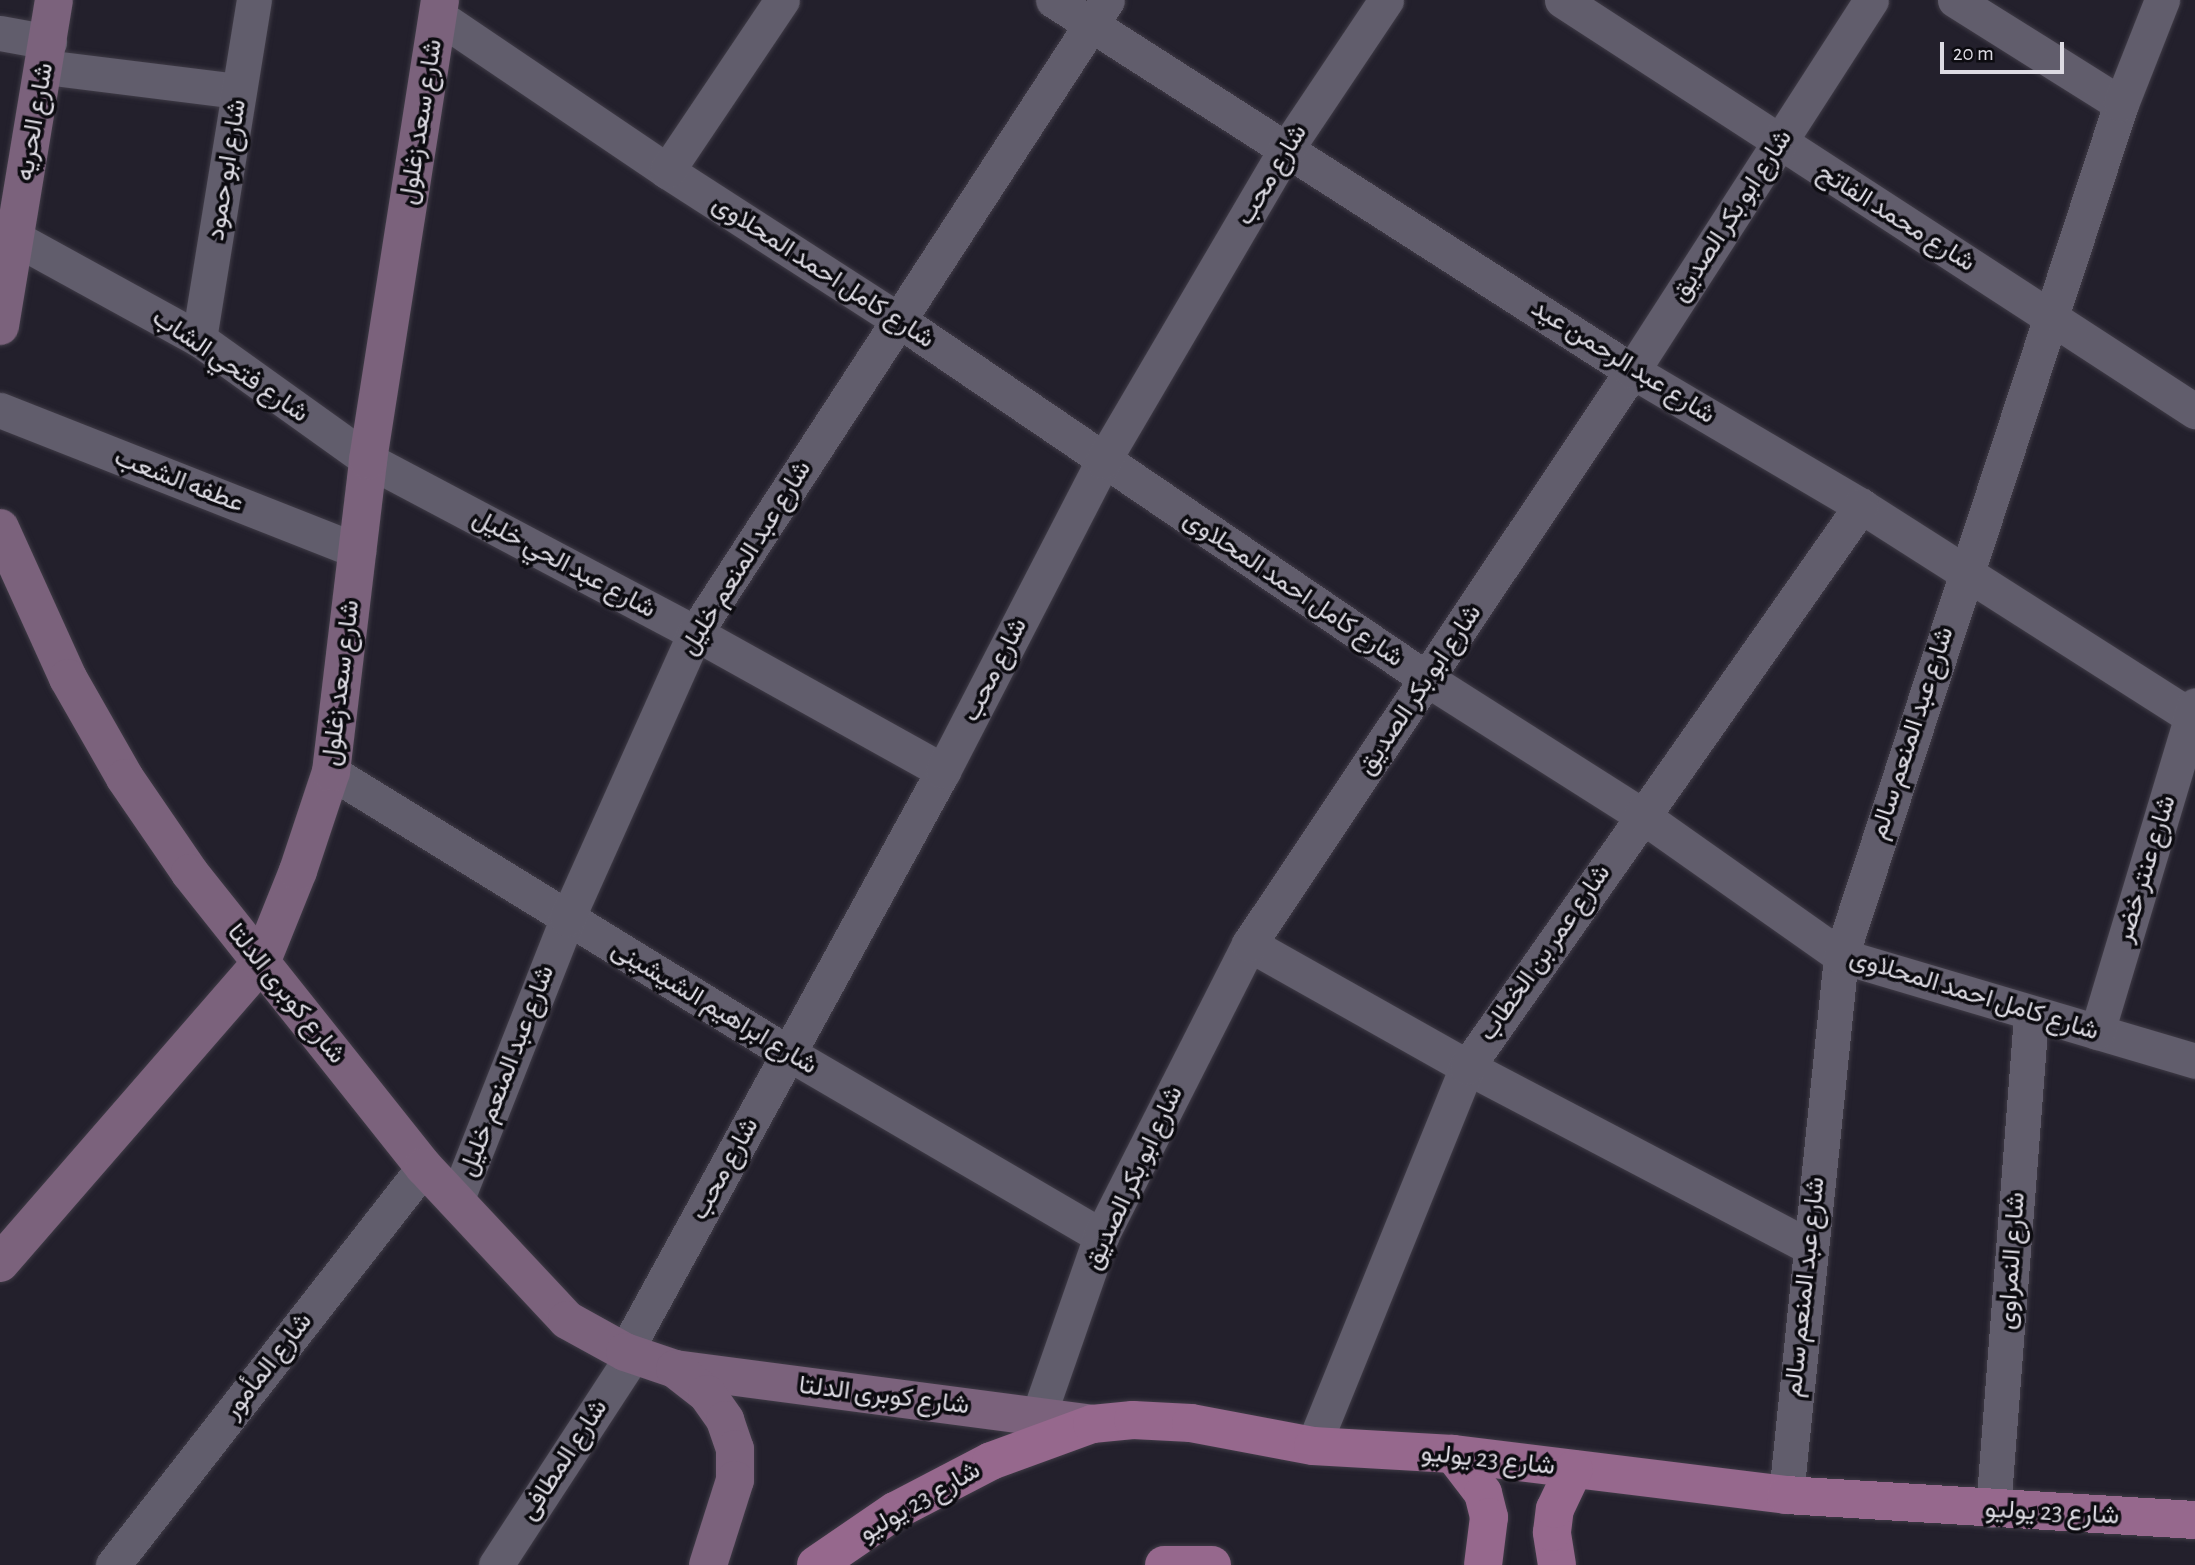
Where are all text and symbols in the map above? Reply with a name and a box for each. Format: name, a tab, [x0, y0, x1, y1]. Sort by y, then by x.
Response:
scale bar	[1943, 28, 2067, 72]
street label: شارع سعد زغلول	[393, 37, 449, 207]
text: 20 m	[1953, 43, 1994, 64]
street label: شارع الحريه	[9, 60, 61, 184]
street label: شارع ابو حمود	[200, 97, 254, 243]
street label: شارع محب	[1230, 119, 1314, 231]
street label: شارع ابو بكر الصديق	[1665, 124, 1799, 308]
street label: شارع محمد الفاتح	[1811, 157, 1981, 279]
street label: شارع كامل احمد المحلاوى	[706, 188, 940, 356]
street label: شارع عبد الرحمن عيد	[1525, 293, 1721, 431]
street label: شارع فتحي الشاب	[146, 302, 314, 430]
street label: عطفه الشعب	[110, 442, 248, 520]
street label: شارع عبد المنعم خليل	[674, 455, 818, 661]
street label: شارع عبد الحي خليل	[467, 503, 661, 625]
street label: شارع كامل احمد المحلاوى	[1177, 504, 1409, 674]
street label: شارع سعد زغلول	[315, 598, 367, 768]
street label: شارع ابو بكر الصديق	[1351, 599, 1489, 781]
street label: شارع محب	[956, 613, 1034, 727]
street label: شارع عبد المنعم سالم	[1863, 623, 1961, 843]
street label: شارع عنتر خضر	[2109, 792, 2183, 946]
street label: شارع عمر بن الخطاب	[1472, 859, 1618, 1047]
street label: شارع كوبرى الدلتا	[220, 917, 352, 1071]
street label: شارع ابراهيم الشيشينى	[605, 934, 823, 1082]
street label: شارع كامل احمد المحلاوى	[1846, 942, 2102, 1048]
street label: شارع عبد المنعم خليل	[452, 961, 562, 1181]
street label: شارع ابو بكر الصديق	[1078, 1081, 1190, 1275]
street label: شارع محب	[684, 1112, 766, 1226]
street label: شارع عبد المنعم سالم	[1778, 1175, 1832, 1399]
street label: شارع النمراوى	[1992, 1191, 2032, 1331]
street label: شارع المأمور	[217, 1307, 319, 1425]
street label: شارع كوبرى الدلتا	[797, 1370, 971, 1422]
street label: شارع المطافى	[513, 1394, 615, 1526]
street label: شارع 23 يوليو	[1420, 1437, 1556, 1483]
street label: شارع 23 يوليو	[854, 1455, 986, 1549]
street label: شارع 23 يوليو	[1984, 1494, 2120, 1532]

